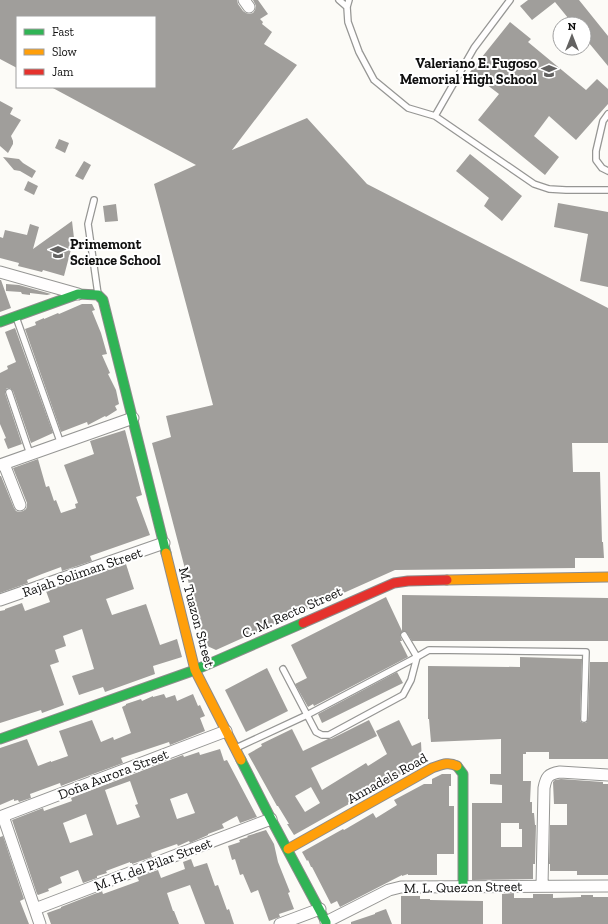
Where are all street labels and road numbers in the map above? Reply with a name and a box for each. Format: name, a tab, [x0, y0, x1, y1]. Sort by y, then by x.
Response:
street label: Rajah Soliman Street	[20, 544, 145, 601]
street label: M. Tuazon Street	[175, 565, 218, 670]
street label: C. M. Recto Street	[240, 582, 346, 642]
street label: Doña Aurora Street	[55, 745, 172, 803]
street label: Annadels Road	[344, 749, 431, 808]
street label: M. H. del Pilar Street	[92, 834, 215, 895]
street label: M. L. Quezon Street	[403, 878, 523, 897]

